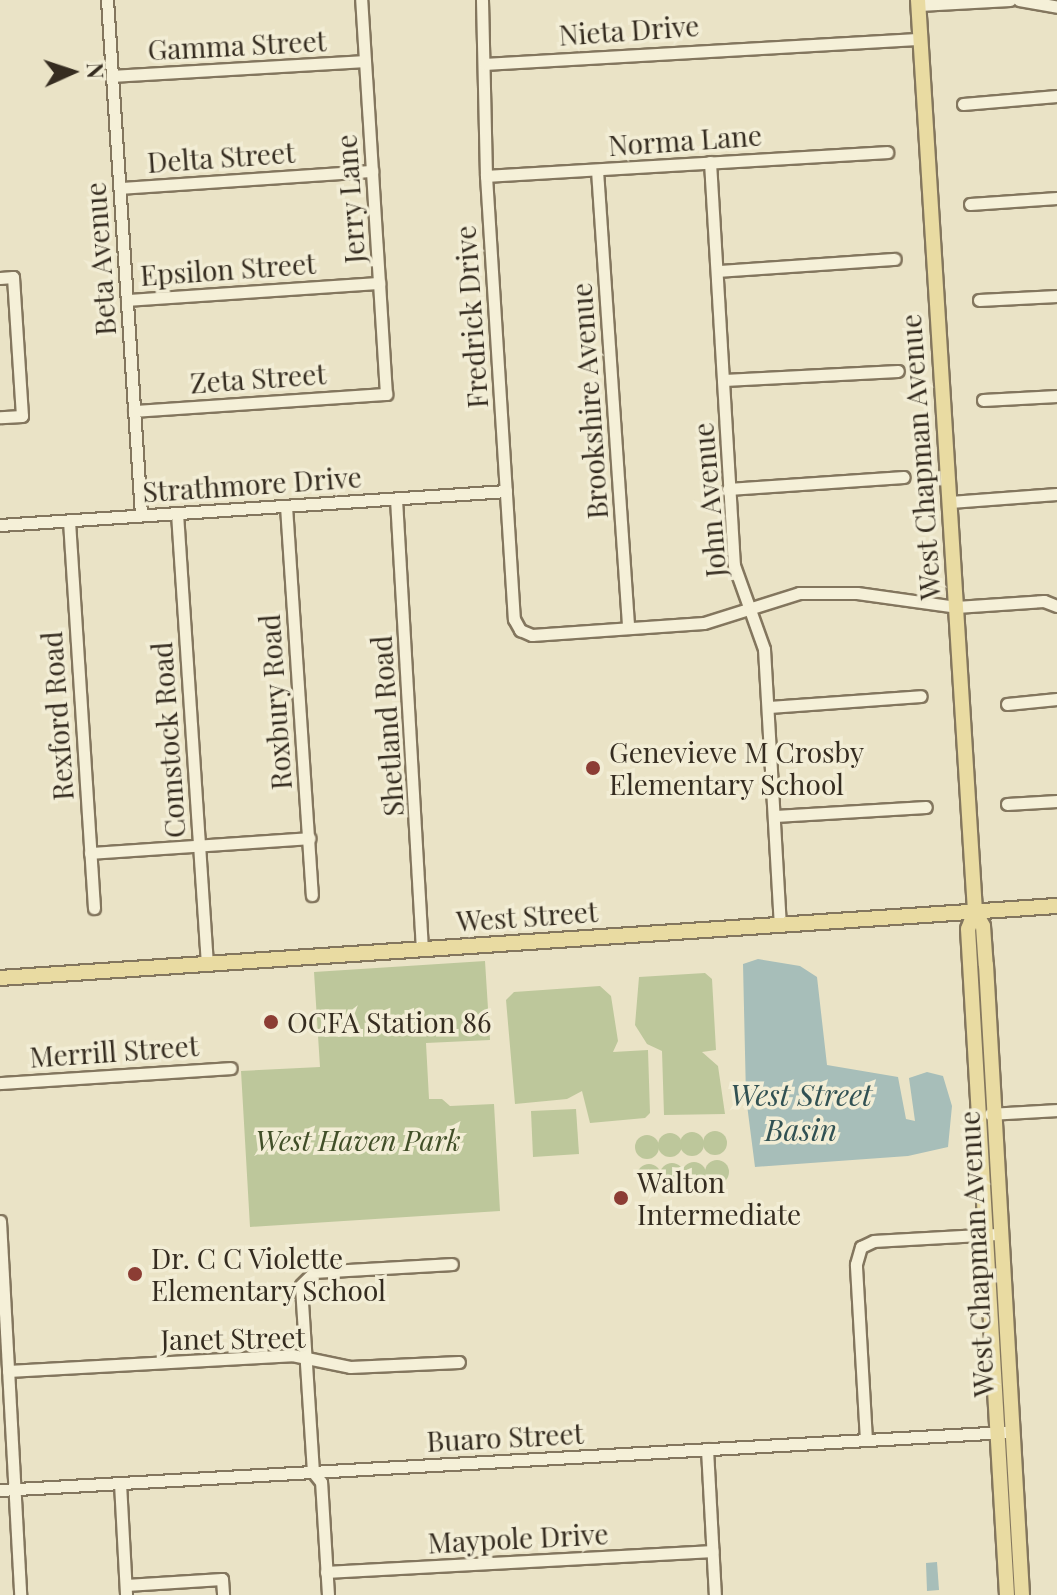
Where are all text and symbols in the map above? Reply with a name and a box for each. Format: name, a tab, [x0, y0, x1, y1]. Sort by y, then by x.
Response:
street label: Nieta Drive	[557, 8, 701, 52]
street label: Gamma Street	[147, 24, 327, 66]
north arrow	[32, 32, 112, 112]
text: N	[81, 62, 111, 79]
street label: Norma Lane	[607, 118, 763, 162]
street label: Jerry Lane	[329, 133, 371, 265]
street label: Delta Street	[146, 135, 296, 179]
street label: Beta Avenue	[78, 181, 122, 337]
street label: Fredrick Drive	[448, 224, 494, 410]
street label: Epsilon Street	[139, 246, 317, 292]
street label: Brookshire Avenue	[564, 281, 614, 521]
street label: West Chapman Avenue	[893, 312, 947, 602]
street label: Zeta Street	[189, 356, 327, 400]
street label: John Avenue	[685, 421, 733, 579]
street label: Strathmore Drive	[141, 460, 363, 508]
street label: Roxbury Road	[252, 613, 298, 791]
street label: Rexford Road	[34, 630, 80, 802]
street label: Shetland Road	[364, 634, 410, 818]
street label: Comstock Road	[144, 641, 192, 839]
place label: Genevieve M Crosby Elementary School	[609, 735, 864, 801]
marker: Genevieve M Crosby Elementary School	[584, 759, 602, 777]
street label: West Street	[455, 894, 599, 938]
place label: OCFA Station 86	[287, 1005, 491, 1039]
marker: OCFA Station 86	[262, 1013, 280, 1031]
street label: Merrill Street	[28, 1028, 200, 1074]
water label: West Street Basin	[730, 1076, 872, 1146]
street label: West Chapman Avenue	[952, 1109, 1000, 1399]
park label: West Haven Park	[255, 1123, 461, 1157]
place label: Walton Intermediate	[637, 1165, 801, 1231]
marker: Walton Intermediate	[612, 1189, 630, 1207]
place label: Dr. C C Violette Elementary School	[151, 1241, 387, 1307]
marker: Dr. C C Violette Elementary School	[126, 1265, 144, 1283]
street label: Janet Street	[160, 1320, 306, 1356]
street label: Buaro Street	[426, 1416, 584, 1458]
street label: Maypole Drive	[427, 1516, 609, 1560]

